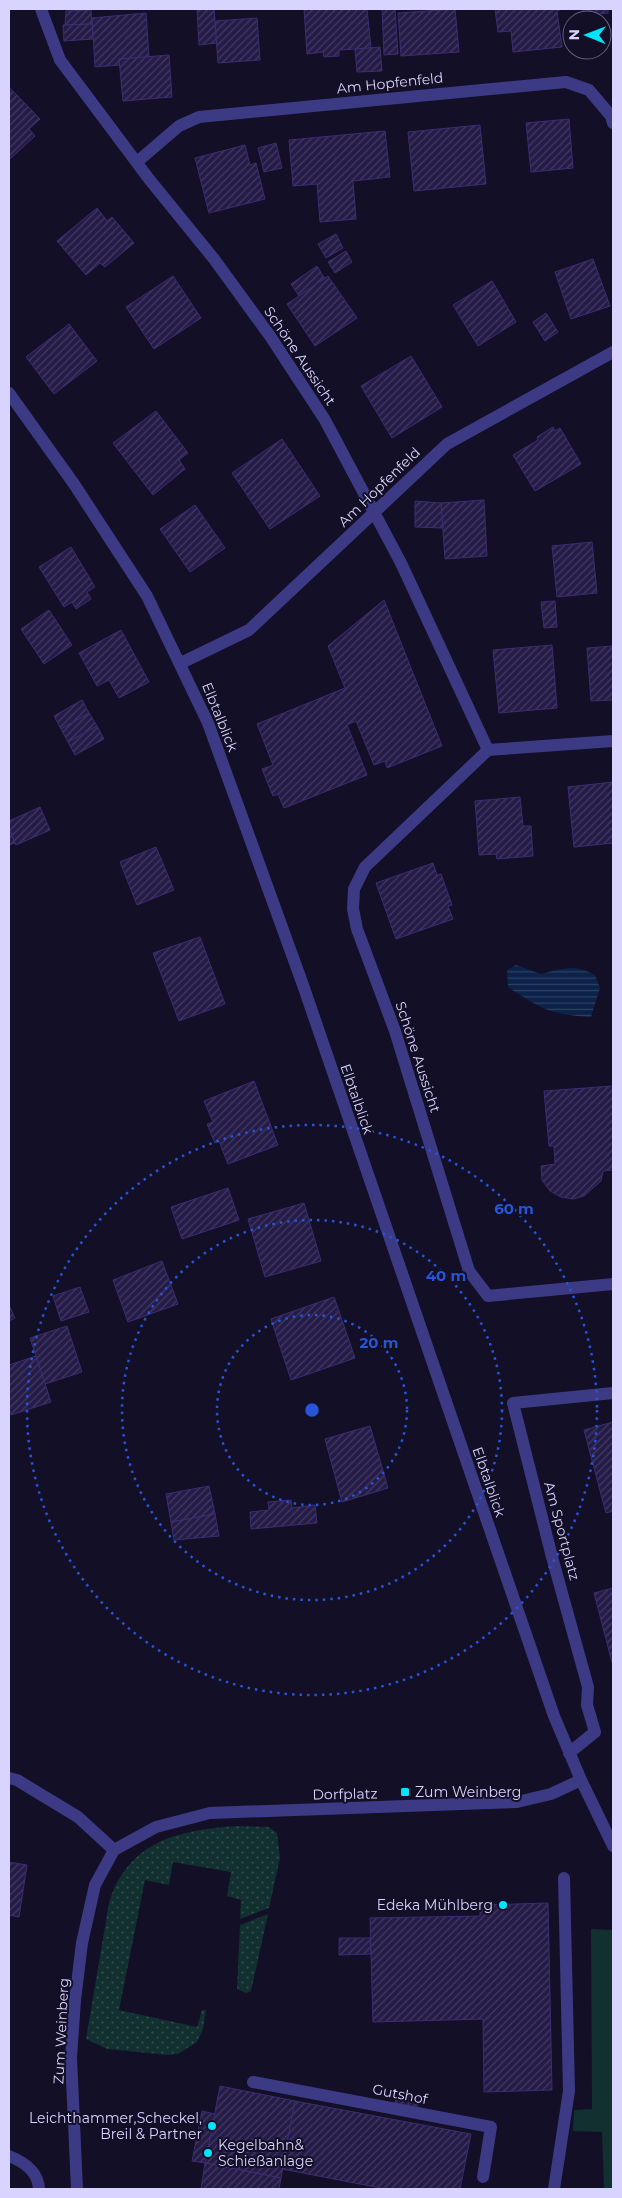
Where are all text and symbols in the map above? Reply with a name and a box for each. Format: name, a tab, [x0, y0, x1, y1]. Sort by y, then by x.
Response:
north arrow	[562, 10, 612, 60]
text: N	[565, 29, 583, 41]
street label: Am Hopfenfeld	[336, 68, 444, 98]
street label: Schöne Aussicht	[260, 303, 340, 409]
street label: Am Hopfenfeld	[334, 443, 424, 531]
street label: Elbtalblick	[198, 680, 242, 755]
street label: Schöne Aussicht	[392, 999, 445, 1115]
street label: Elbtalblick	[337, 1061, 378, 1137]
text: 60 m	[494, 1199, 534, 1218]
text: 40 m	[426, 1266, 466, 1285]
text: 20 m	[359, 1333, 399, 1352]
centre of rings	[303, 1401, 321, 1419]
street label: Elbtalblick	[469, 1444, 510, 1520]
street label: Am Sportplatz	[540, 1480, 584, 1582]
place label: Zum Weinberg	[415, 1783, 521, 1801]
street label: Dorfplatz	[312, 1784, 378, 1804]
marker: Zum Weinberg	[399, 1786, 411, 1798]
place label: Edeka Mühlberg	[377, 1896, 493, 1914]
marker: Edeka Mühlberg	[497, 1899, 509, 1911]
street label: Zum Weinberg	[49, 1977, 73, 2085]
street label: Gutshof	[371, 2080, 430, 2108]
place label: Leichthammer,Scheckel, Breil & Partner	[29, 2109, 202, 2143]
marker: Leichthammer,Scheckel, Breil & Partner	[206, 2120, 218, 2132]
place label: Kegelbahn& Schießanlage	[218, 2136, 313, 2170]
marker: Kegelbahn& Schießanlage	[202, 2147, 214, 2159]

